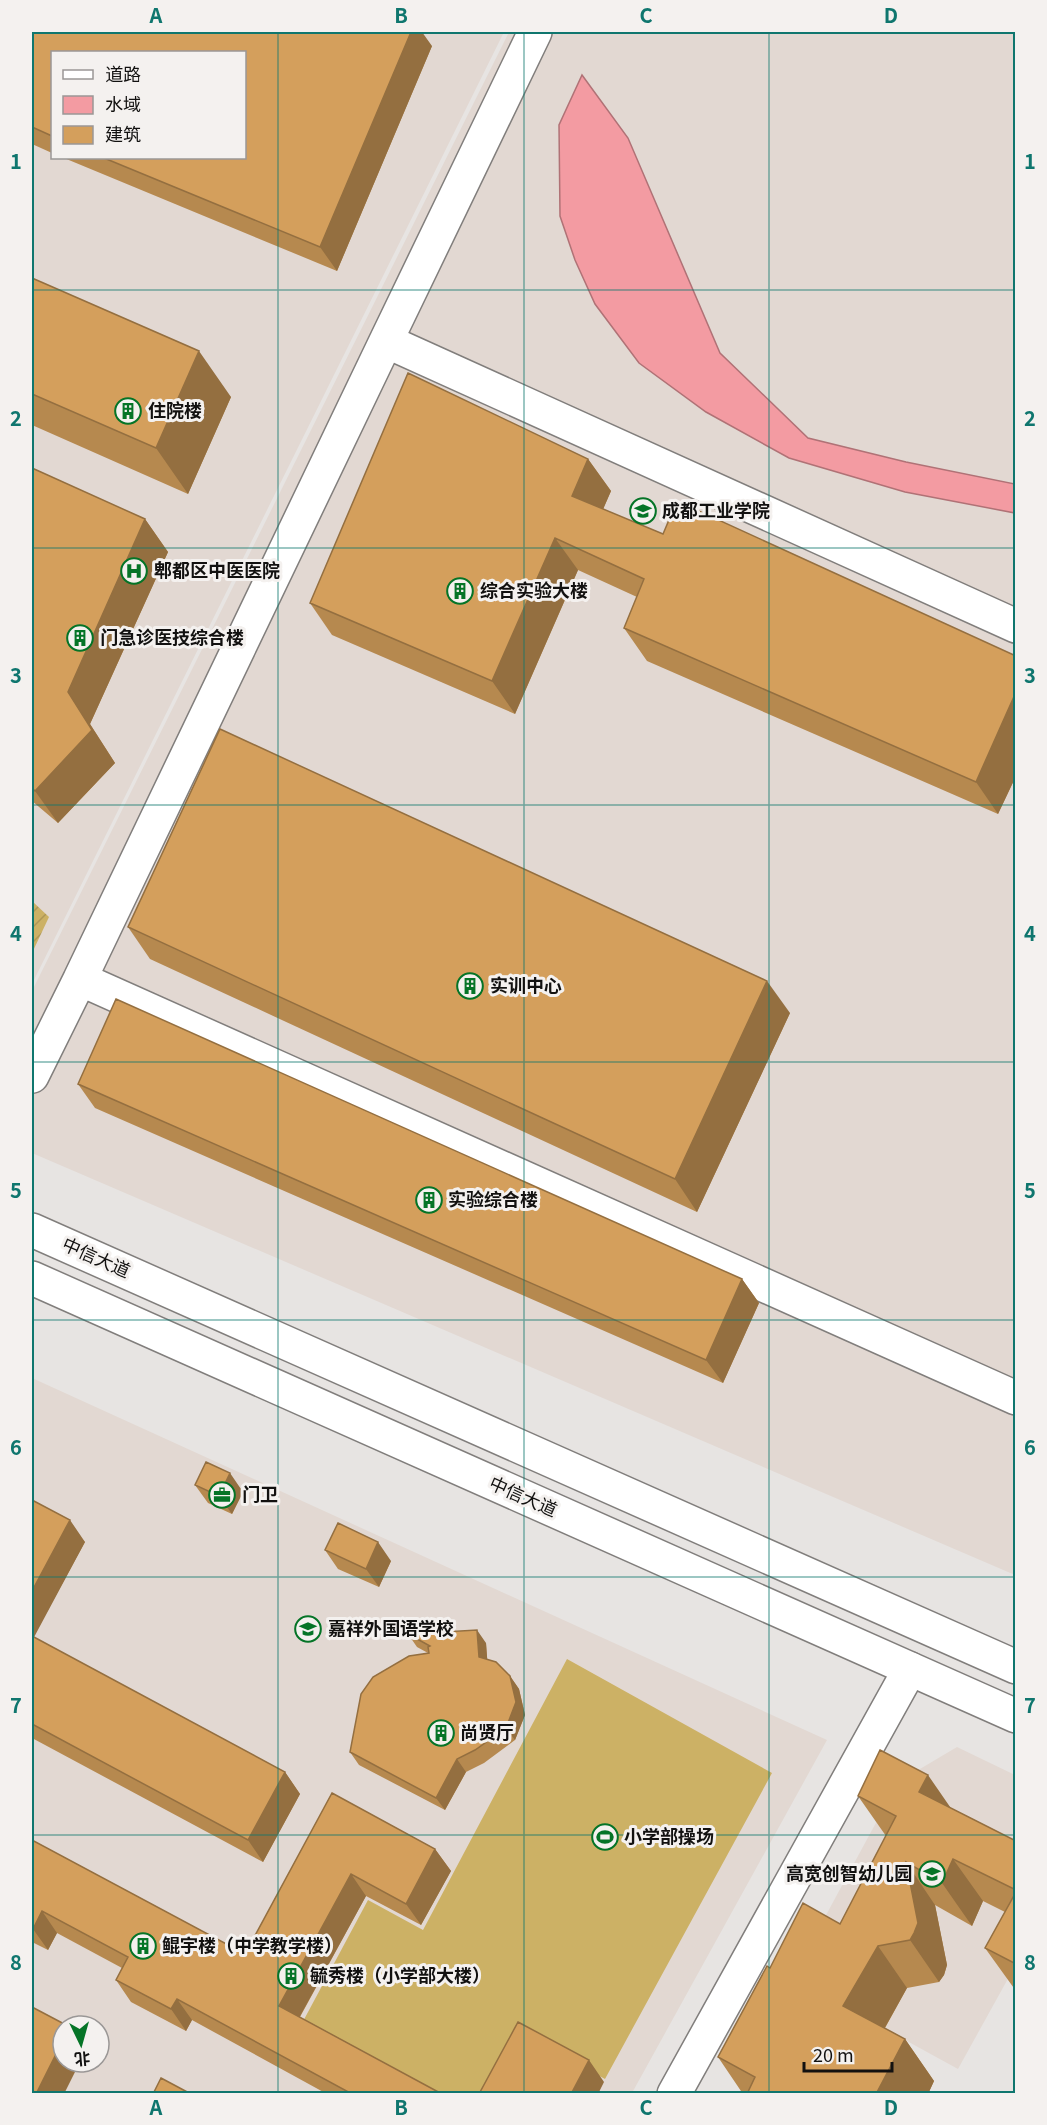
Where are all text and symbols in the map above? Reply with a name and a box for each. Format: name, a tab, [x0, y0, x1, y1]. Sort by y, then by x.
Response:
text: A	[149, 0, 163, 29]
text: B	[394, 0, 408, 29]
text: C	[639, 0, 653, 29]
text: D	[884, 0, 898, 29]
legend	[51, 51, 246, 159]
text: 道路	[105, 60, 141, 86]
text: 水域	[105, 90, 141, 116]
text: 建筑	[105, 120, 141, 146]
text: 1	[10, 146, 22, 175]
text: 1	[1024, 146, 1036, 175]
building icon: 住院楼	[113, 396, 143, 426]
place label: 住院楼	[148, 396, 202, 422]
text: 2	[10, 403, 22, 432]
text: 2	[1024, 403, 1036, 432]
school or university icon: 成都工业学院	[628, 496, 658, 526]
place label: 成都工业学院	[662, 496, 770, 522]
hospital icon: 郫都区中医医院	[119, 556, 149, 586]
place label: 郫都区中医医院	[154, 556, 280, 582]
building icon: 综合实验大楼	[445, 576, 475, 606]
place label: 综合实验大楼	[480, 576, 588, 602]
building icon: 门急诊医技综合楼	[65, 623, 95, 653]
place label: 门急诊医技综合楼	[100, 623, 244, 649]
text: 3	[10, 660, 22, 689]
text: 3	[1024, 660, 1036, 689]
text: 4	[10, 918, 22, 947]
text: 4	[1024, 918, 1036, 947]
building icon: 实训中心	[455, 971, 485, 1001]
place label: 实训中心	[490, 971, 562, 997]
text: 5	[10, 1175, 22, 1204]
text: 5	[1024, 1175, 1036, 1204]
building icon: 实验综合楼	[414, 1185, 444, 1215]
place label: 实验综合楼	[448, 1185, 538, 1211]
street label: 中信大道	[59, 1230, 135, 1283]
text: 6	[10, 1432, 22, 1461]
text: 6	[1024, 1432, 1036, 1461]
street label: 中信大道	[486, 1469, 562, 1522]
office icon: 门卫	[207, 1480, 237, 1510]
place label: 门卫	[242, 1480, 278, 1506]
school or university icon: 嘉祥外国语学校	[293, 1614, 323, 1644]
place label: 嘉祥外国语学校	[328, 1614, 454, 1640]
text: 7	[10, 1690, 22, 1719]
text: 7	[1024, 1690, 1036, 1719]
building icon: 尚贤厅	[426, 1718, 456, 1748]
place label: 尚贤厅	[460, 1718, 514, 1744]
sports icon: 小学部操场	[590, 1822, 620, 1852]
place label: 小学部操场	[624, 1822, 714, 1848]
place label: 高宽创智幼儿园	[786, 1859, 912, 1885]
school or university icon: 高宽创智幼儿园	[917, 1859, 947, 1889]
building icon: 鲲宇楼（中学教学楼）	[128, 1931, 158, 1961]
place label: 鲲宇楼（中学教学楼）	[162, 1931, 342, 1957]
text: 8	[10, 1947, 22, 1976]
text: 8	[1024, 1947, 1036, 1976]
building icon: 毓秀楼（小学部大楼）	[276, 1961, 306, 1991]
place label: 毓秀楼（小学部大楼）	[310, 1961, 490, 1987]
north arrow	[51, 2014, 111, 2074]
scale bar	[804, 2035, 892, 2073]
text: 20 m	[813, 2041, 854, 2067]
text: 北	[73, 2047, 91, 2073]
text: A	[149, 2092, 163, 2121]
text: B	[394, 2092, 408, 2121]
text: C	[639, 2092, 653, 2121]
text: D	[884, 2092, 898, 2121]

